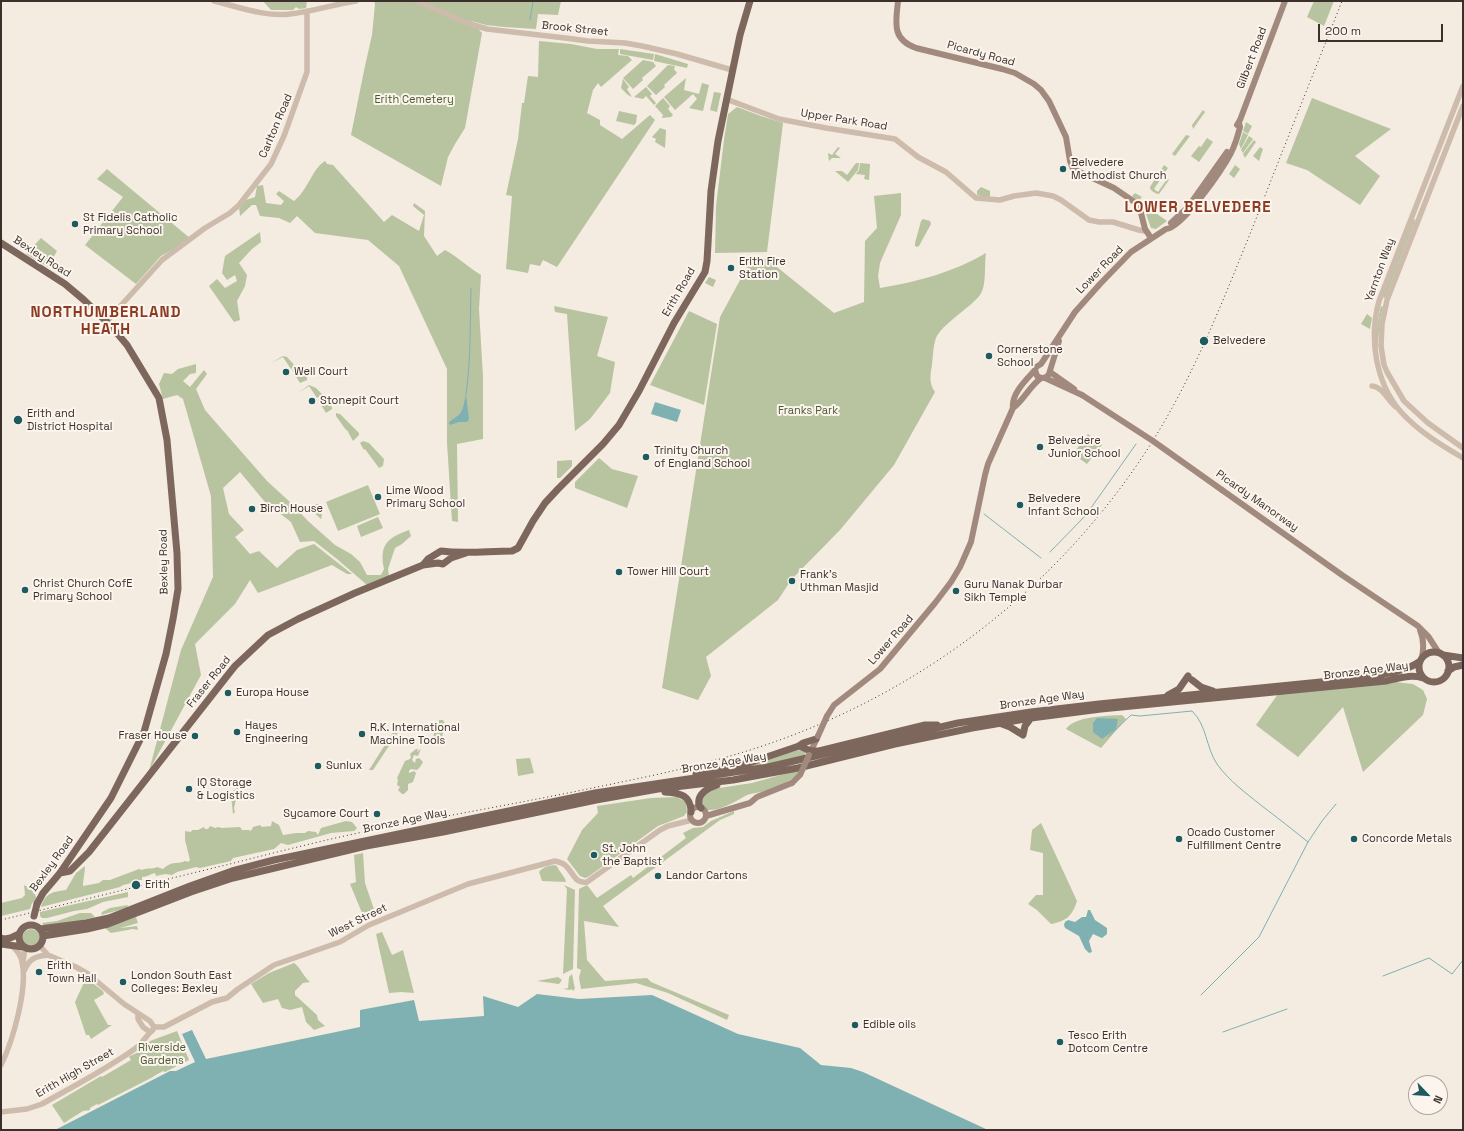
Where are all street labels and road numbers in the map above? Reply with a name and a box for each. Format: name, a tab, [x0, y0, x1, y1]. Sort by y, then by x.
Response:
street label: Brook Street	[541, 19, 609, 39]
street label: Gilbert Road	[1234, 25, 1270, 91]
street label: Picardy Road	[946, 39, 1016, 69]
street label: Carlton Road	[257, 92, 295, 160]
street label: Upper Park Road	[800, 107, 888, 133]
street label: Bexley Road	[11, 234, 73, 280]
street label: Yarnton Way	[1362, 236, 1398, 304]
street label: Lower Road	[1074, 243, 1126, 297]
street label: Erith Road	[660, 265, 698, 319]
street label: Picardy Manorway	[1213, 467, 1301, 535]
street label: Bexley Road	[157, 529, 171, 595]
street label: Lower Road	[866, 612, 916, 668]
street label: Fraser Road	[184, 654, 234, 710]
street label: Bronze Age Way	[1323, 659, 1409, 683]
street label: Bronze Age Way	[999, 688, 1085, 712]
street label: Bronze Age Way	[681, 750, 767, 776]
street label: Bronze Age Way	[362, 806, 448, 836]
street label: Bexley Road	[27, 834, 77, 894]
street label: West Street	[327, 901, 389, 941]
street label: Erith High Street	[34, 1045, 116, 1101]

